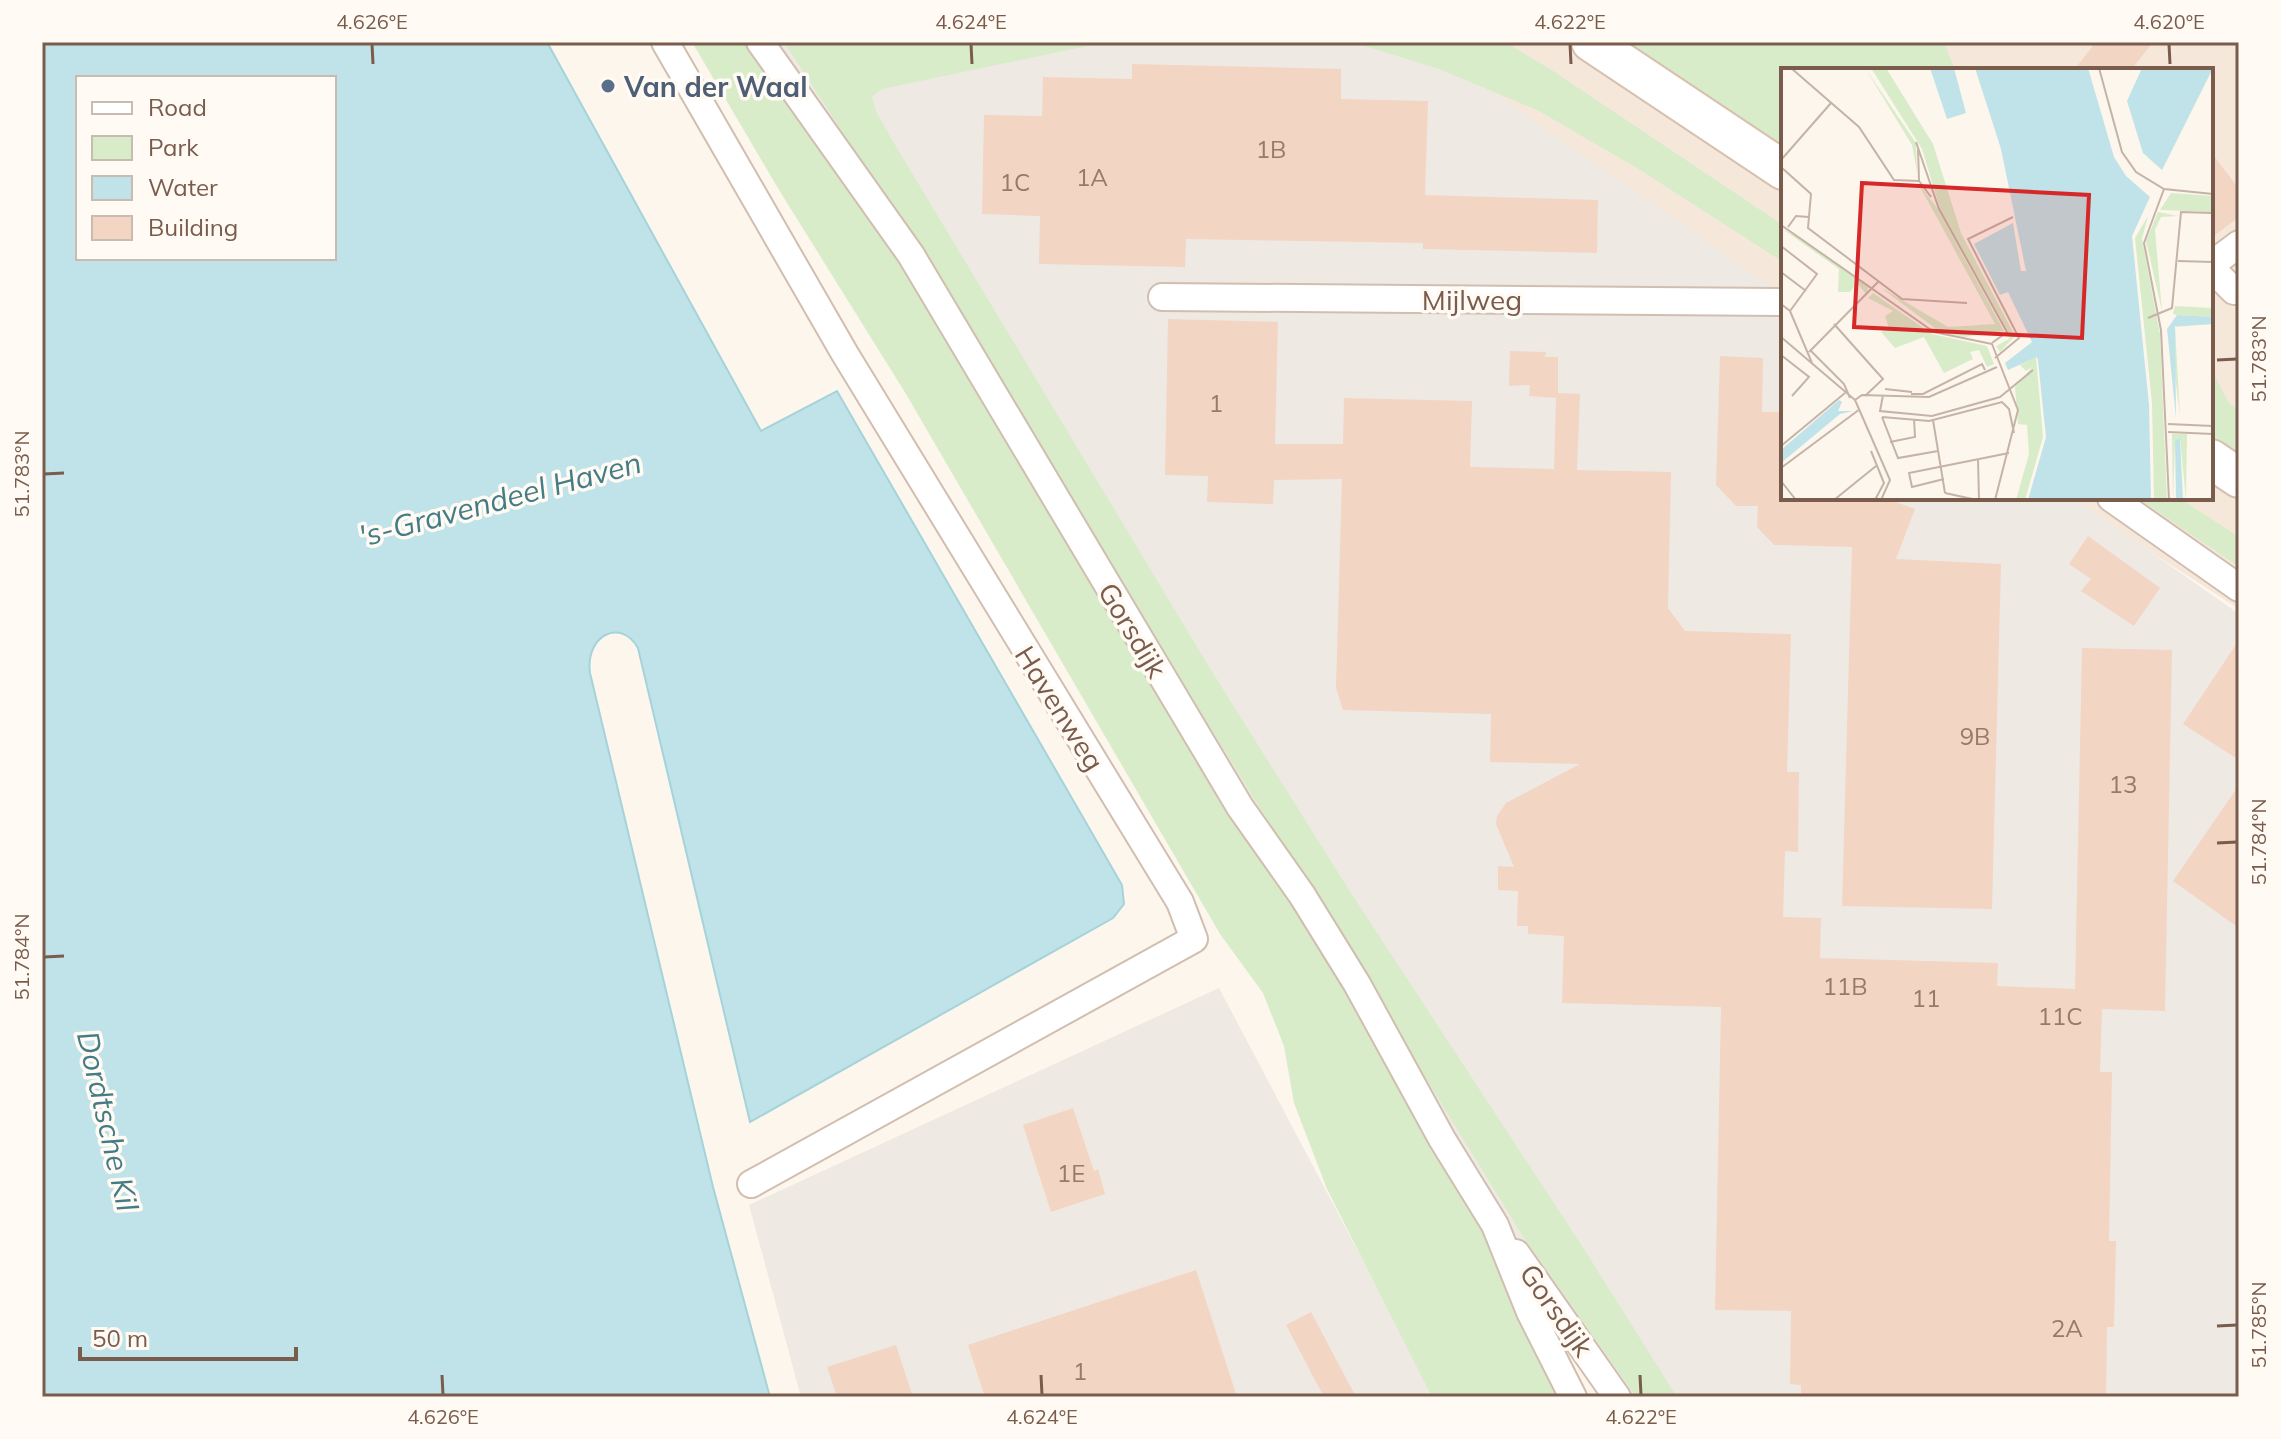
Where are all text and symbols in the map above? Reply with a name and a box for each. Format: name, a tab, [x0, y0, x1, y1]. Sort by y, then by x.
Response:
text: 4.626°E	[336, 9, 408, 34]
text: 4.624°E	[935, 9, 1007, 34]
text: 4.622°E	[1534, 9, 1606, 34]
text: 4.620°E	[2133, 9, 2205, 34]
inset map	[1781, 68, 2213, 500]
place label: Van der Waal	[623, 69, 808, 104]
legend	[76, 76, 336, 260]
marker: Van der Waal	[599, 77, 617, 95]
text: Road	[148, 92, 207, 122]
text: Park	[148, 132, 199, 162]
house number: 1B	[1256, 134, 1286, 164]
house number: 1A	[1076, 162, 1108, 192]
house number: 1C	[1000, 167, 1030, 197]
text: Water	[148, 172, 218, 202]
text: Building	[148, 212, 238, 242]
street label: Mijlweg	[1422, 282, 1522, 317]
text: 51.783°N	[2246, 316, 2271, 402]
house number: 1	[1209, 388, 1223, 418]
text: 51.783°N	[9, 431, 34, 517]
water label: 's-Gravendeel Haven	[355, 443, 645, 555]
street label: Gorsdijk	[1091, 576, 1175, 684]
street label: Havenweg	[1008, 639, 1112, 777]
house number: 9B	[1960, 721, 1990, 751]
house number: 13	[2109, 769, 2137, 799]
text: 51.784°N	[2246, 799, 2271, 885]
text: 51.784°N	[9, 914, 34, 1000]
house number: 11B	[1822, 971, 1868, 1001]
house number: 11	[1912, 983, 1940, 1013]
house number: 11C	[2037, 1001, 2083, 1031]
water label: Dordtsche Kil	[69, 1027, 147, 1216]
house number: 1E	[1057, 1158, 1085, 1188]
street label: Gorsdijk	[1513, 1257, 1602, 1363]
text: 51.785°N	[2246, 1282, 2271, 1368]
scale bar	[80, 1311, 296, 1361]
house number: 2A	[2051, 1313, 2083, 1343]
text: 50 m	[92, 1323, 148, 1353]
house number: 1	[1073, 1356, 1087, 1386]
text: 4.626°E	[407, 1404, 479, 1429]
text: 4.624°E	[1006, 1404, 1078, 1429]
text: 4.622°E	[1605, 1404, 1677, 1429]

